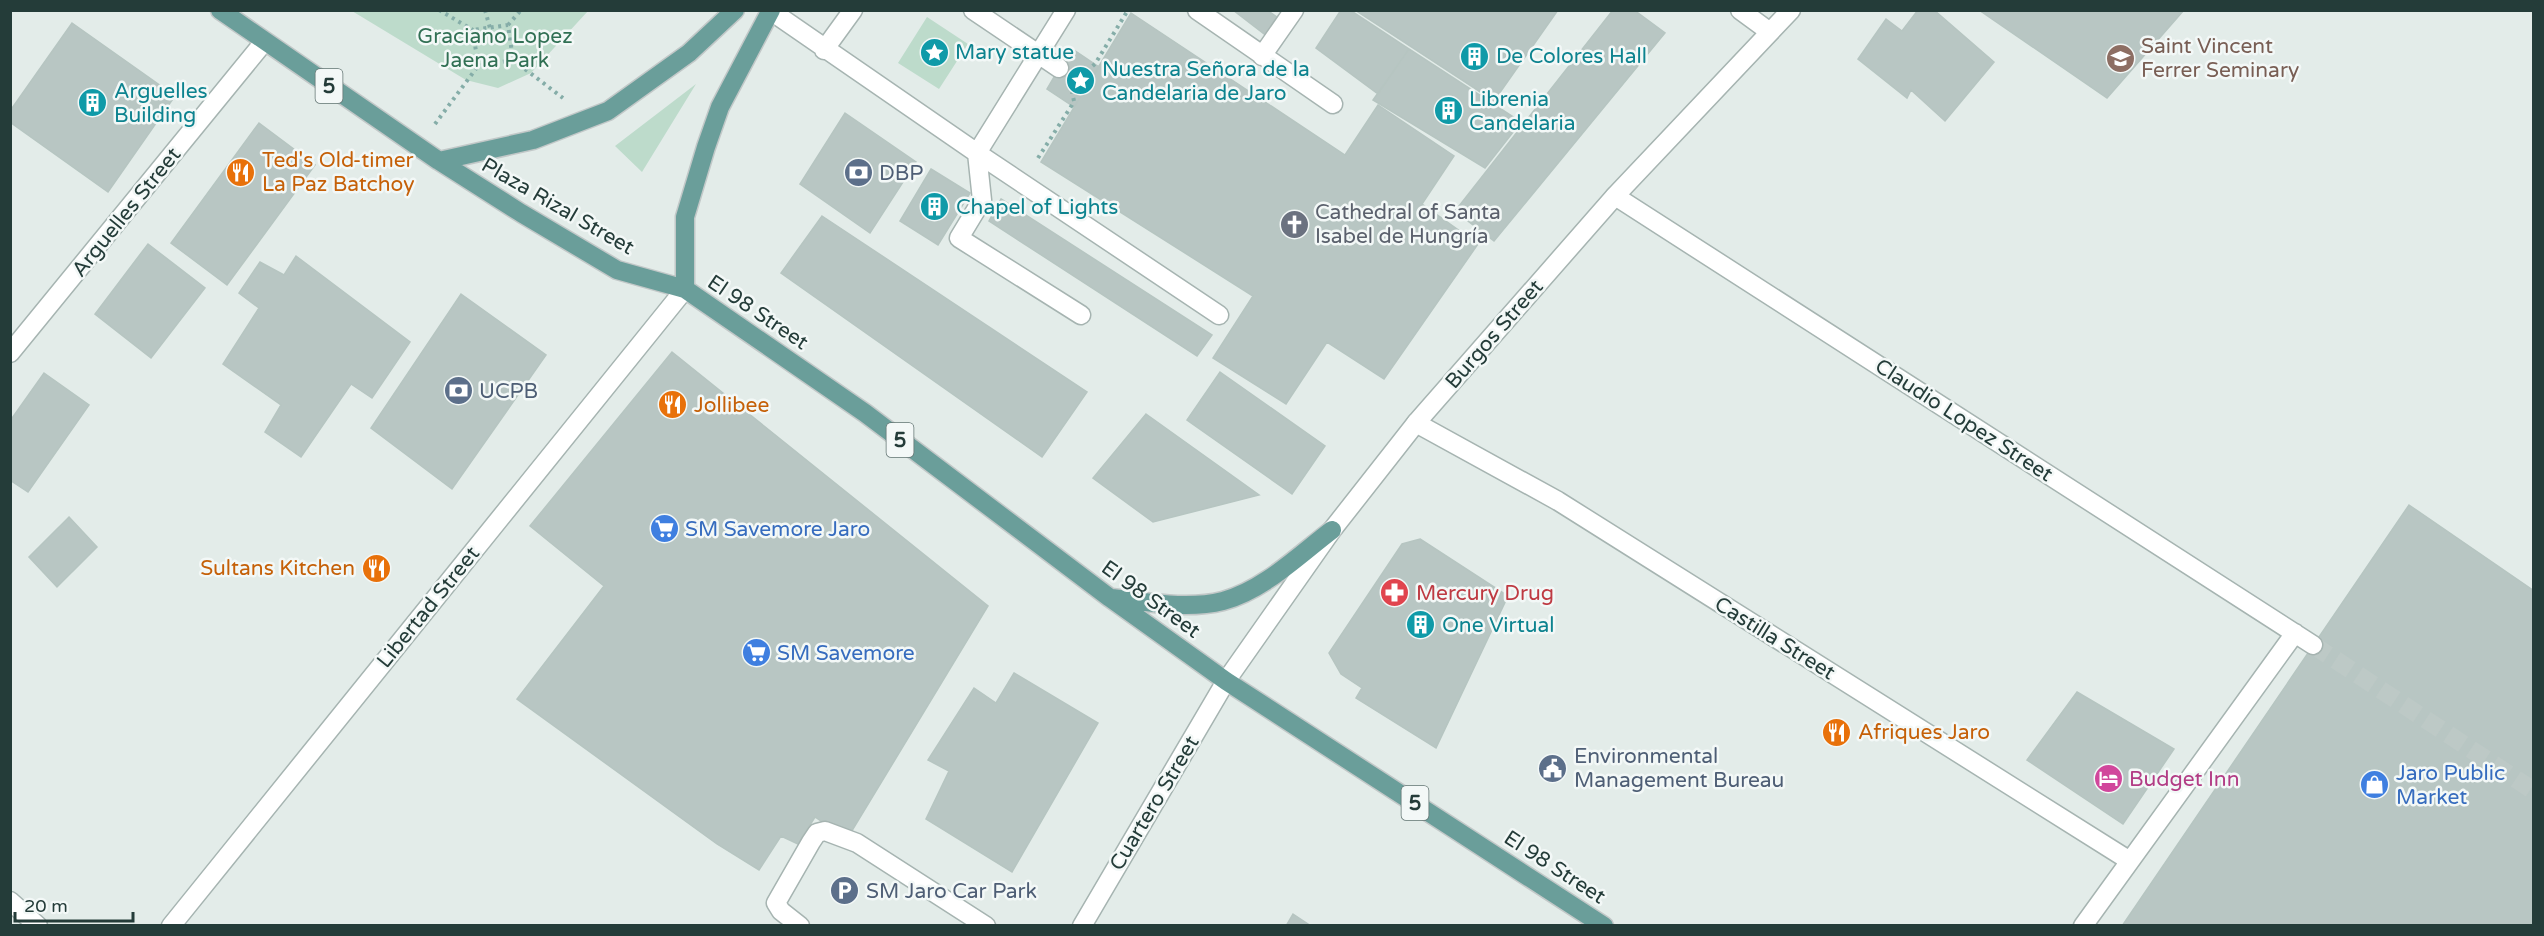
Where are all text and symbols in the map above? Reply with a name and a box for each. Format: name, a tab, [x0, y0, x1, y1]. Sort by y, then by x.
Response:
park label: Graciano Lopez Jaena Park	[417, 24, 573, 73]
place label: Saint Vincent Ferrer Seminary	[2141, 34, 2299, 83]
place icon: Mary statue	[918, 36, 950, 68]
place label: Mary statue	[955, 40, 1074, 65]
building icon: De Colores Hall	[1459, 40, 1491, 72]
school or university icon: Saint Vincent Ferrer Seminary	[2104, 42, 2136, 74]
place label: De Colores Hall	[1496, 44, 1647, 69]
place label: Nuestra Señora de la Candelaria de Jaro	[1102, 57, 1310, 106]
place icon: Nuestra Señora de la Candelaria de Jaro	[1065, 65, 1097, 97]
road number: 5	[316, 69, 342, 103]
place label: Arguelles Building	[114, 79, 208, 128]
building icon: Arguelles Building	[77, 87, 109, 119]
place label: Librenia Candelaria	[1469, 87, 1575, 136]
building icon: Librenia Candelaria	[1432, 95, 1464, 127]
street label: Arguelles Street	[67, 143, 186, 282]
place label: Ted's Old-timer La Paz Batchoy	[262, 148, 415, 197]
street label: Plaza Rizal Street	[477, 153, 638, 260]
restaurant icon: Ted's Old-timer La Paz Batchoy	[225, 156, 257, 188]
bank icon: DBP	[842, 157, 874, 189]
place label: DBP	[879, 161, 923, 186]
building icon: Chapel of Lights	[919, 191, 951, 223]
place label: Chapel of Lights	[956, 195, 1118, 220]
place label: Cathedral of Santa Isabel de Hungría	[1315, 200, 1501, 249]
church icon: Cathedral of Santa Isabel de Hungría	[1278, 208, 1310, 240]
street label: El 98 Street	[703, 270, 813, 355]
street label: Burgos Street	[1440, 275, 1549, 394]
street label: Claudio Lopez Street	[1870, 354, 2057, 487]
bank icon: UCPB	[442, 375, 474, 407]
place label: UCPB	[479, 379, 538, 404]
restaurant icon: Jollibee	[657, 389, 689, 421]
place label: Jollibee	[694, 393, 769, 418]
road number: 5	[886, 423, 914, 457]
supermarket icon: SM Savemore Jaro	[648, 513, 680, 545]
place label: SM Savemore Jaro	[685, 517, 870, 542]
street label: Libertad Street	[372, 542, 485, 673]
restaurant icon: Sultans Kitchen	[360, 552, 392, 584]
street label: El 98 Street	[1096, 555, 1205, 644]
place label: Sultans Kitchen	[200, 556, 355, 581]
pharmacy icon: Mercury Drug	[1379, 577, 1411, 609]
place label: Mercury Drug	[1416, 581, 1554, 606]
street label: Castilla Street	[1710, 591, 1840, 685]
building icon: One Virtual	[1405, 609, 1437, 641]
place label: One Virtual	[1442, 613, 1554, 638]
supermarket icon: SM Savemore	[740, 637, 772, 669]
place label: SM Savemore	[777, 641, 915, 666]
restaurant icon: Afriques Jaro	[1821, 716, 1853, 748]
place label: Afriques Jaro	[1858, 720, 1990, 745]
street label: Cuartero Street	[1104, 731, 1204, 875]
place label: Environmental Management Bureau	[1574, 744, 1784, 793]
public building icon: Environmental Management Bureau	[1537, 752, 1569, 784]
place label: Jaro Public Market	[2396, 761, 2505, 810]
hotel icon: Budget Inn	[2092, 763, 2124, 795]
place label: Budget Inn	[2129, 767, 2239, 792]
shop icon: Jaro Public Market	[2359, 769, 2391, 801]
road number: 5	[1402, 786, 1428, 820]
street label: El 98 Street	[1499, 825, 1610, 909]
parking icon: SM Jaro Car Park	[829, 875, 861, 907]
place label: SM Jaro Car Park	[866, 879, 1037, 904]
scale bar	[15, 885, 134, 923]
text: 20 m	[24, 895, 68, 917]

